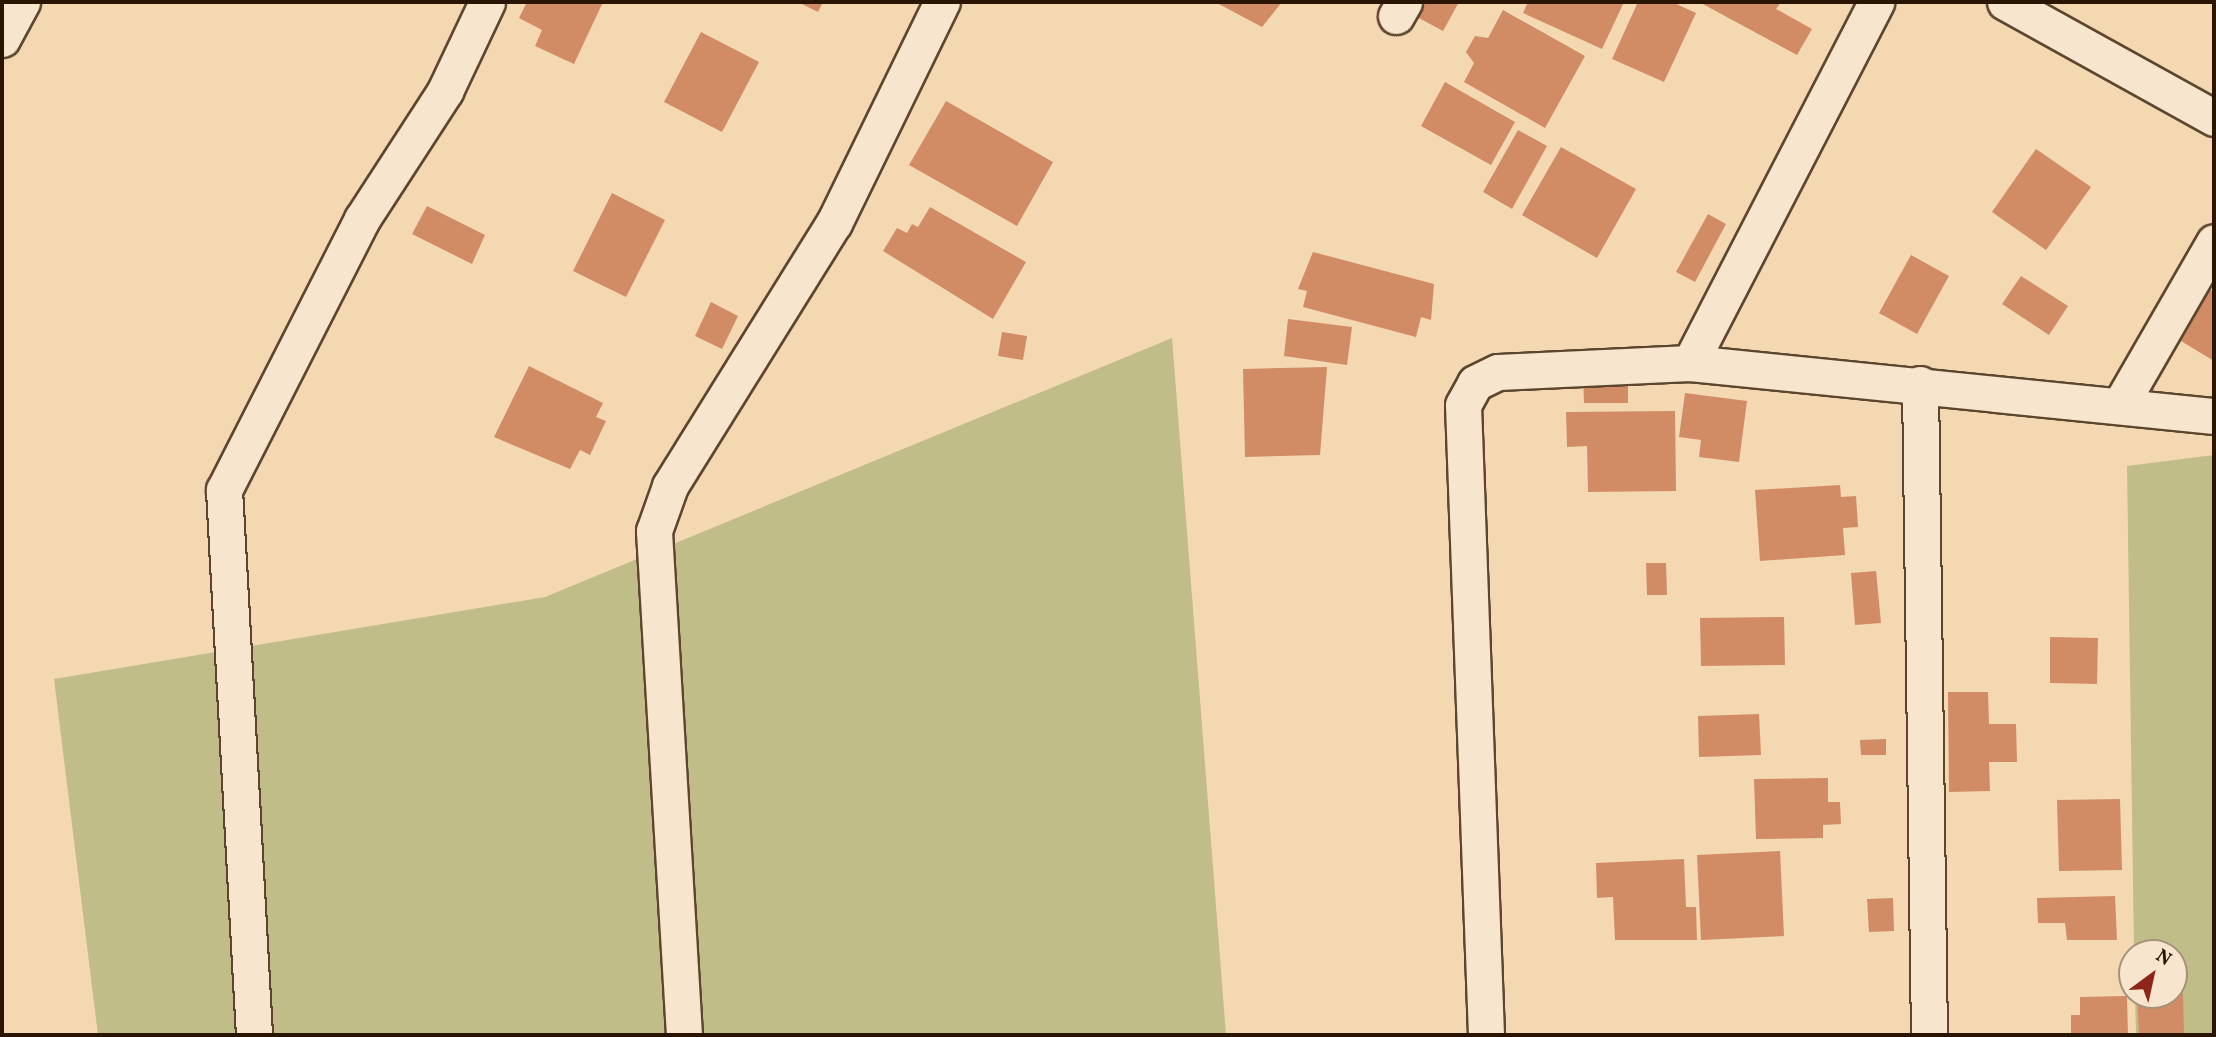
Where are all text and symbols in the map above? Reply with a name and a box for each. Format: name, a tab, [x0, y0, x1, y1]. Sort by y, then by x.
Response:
north arrow	[2118, 939, 2188, 1009]
text: N	[2150, 943, 2176, 973]

